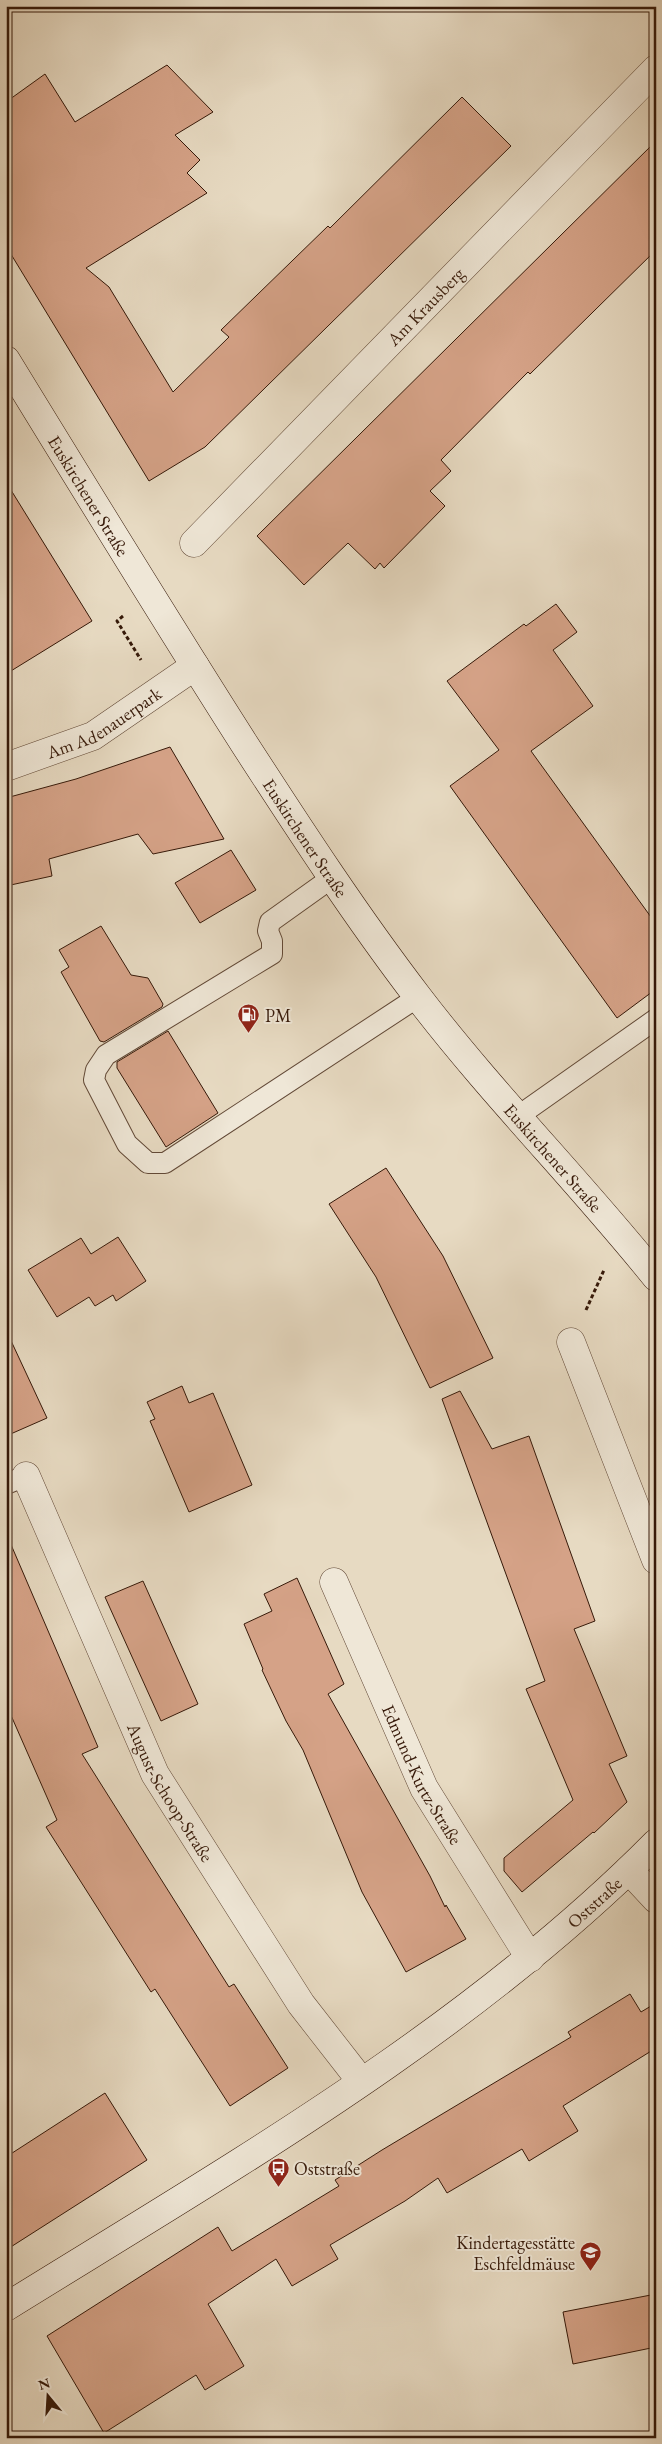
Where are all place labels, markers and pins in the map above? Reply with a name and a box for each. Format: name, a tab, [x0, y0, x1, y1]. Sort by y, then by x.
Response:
fuel station icon: PM	[237, 1003, 261, 1034]
place label: PM	[265, 1004, 291, 1027]
bus stop icon: Oststraße	[266, 2156, 290, 2187]
place label: Oststraße	[294, 2157, 360, 2180]
place label: Kindertagesstätte Eschfeldmäuse	[456, 2231, 575, 2275]
school or university icon: Kindertagesstätte Eschfeldmäuse	[579, 2240, 603, 2271]

